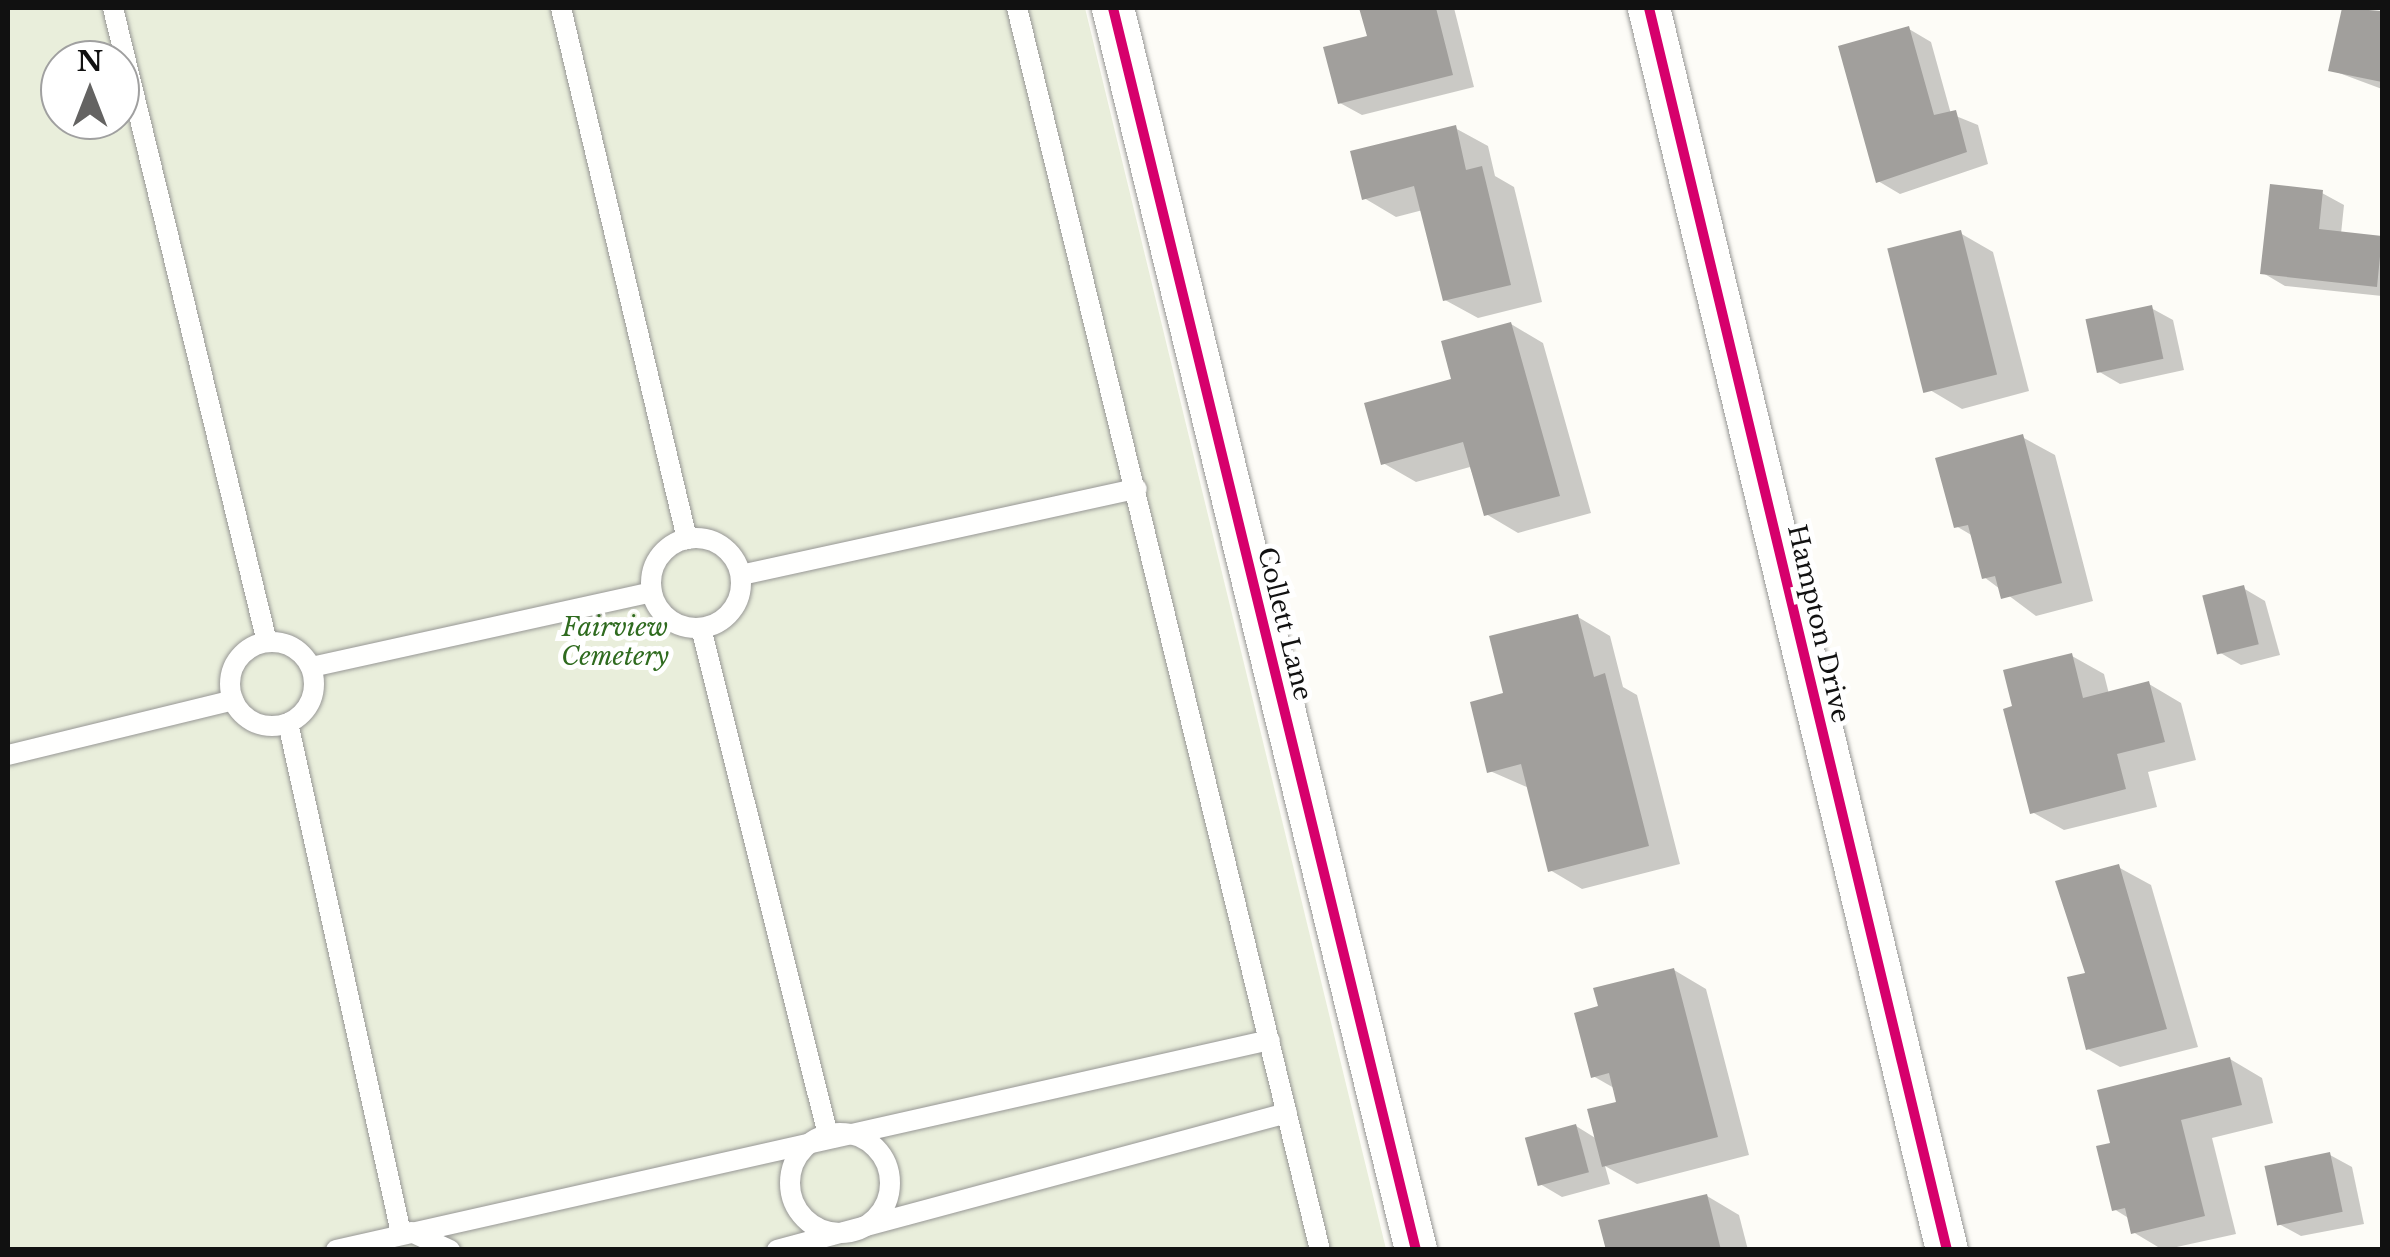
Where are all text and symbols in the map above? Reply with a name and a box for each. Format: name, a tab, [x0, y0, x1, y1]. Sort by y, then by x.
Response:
north arrow	[40, 40, 140, 140]
text: N	[77, 44, 103, 79]
street label: Hampton Drive	[1781, 522, 1855, 726]
street label: Collett Lane	[1251, 544, 1317, 704]
park label: Fairview Cemetery	[561, 614, 669, 673]

